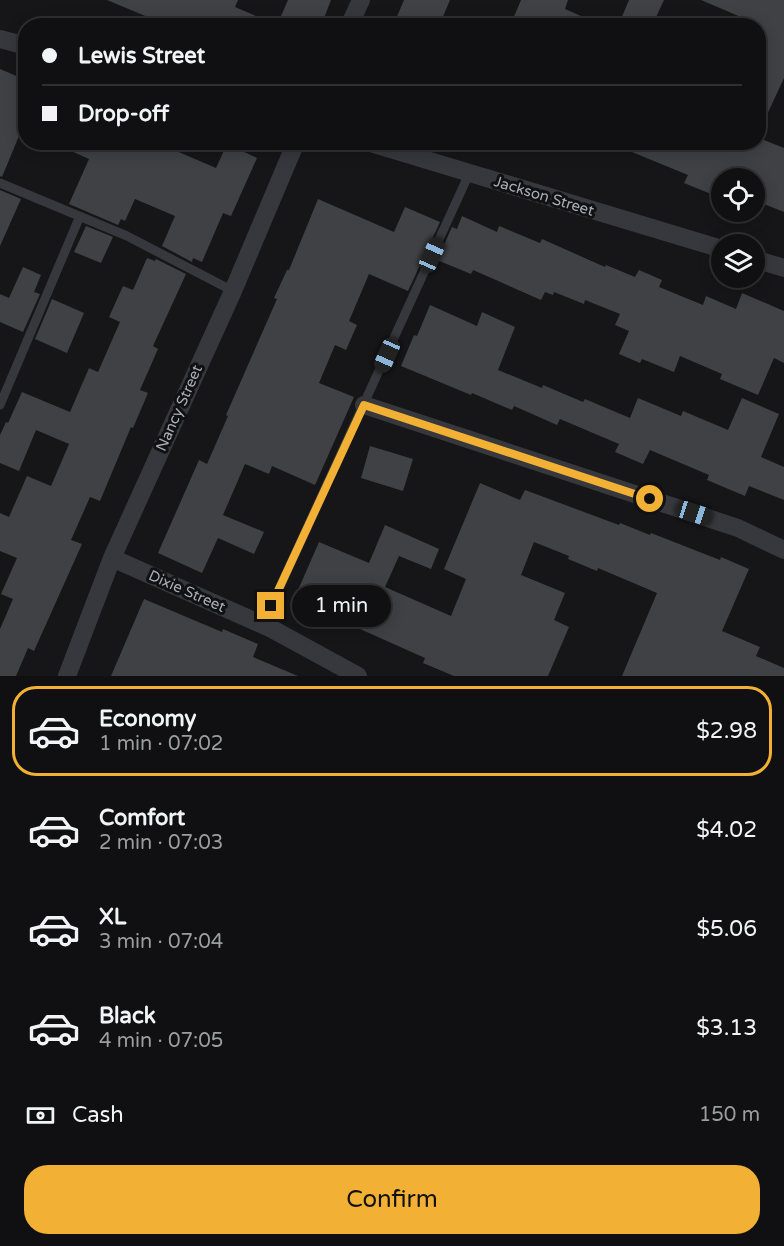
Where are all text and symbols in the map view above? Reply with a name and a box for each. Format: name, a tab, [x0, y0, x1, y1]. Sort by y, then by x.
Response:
text: Lewis Street	[78, 43, 205, 69]
text: Drop-off	[78, 101, 169, 127]
map controls	[711, 168, 765, 288]
button: locate	[711, 168, 765, 222]
street label: Jackson Street	[492, 172, 596, 220]
button: layers	[711, 234, 765, 288]
car	[416, 235, 448, 275]
car	[371, 335, 403, 375]
street label: Nancy Street	[152, 362, 206, 454]
route start	[636, 485, 663, 512]
car	[674, 499, 714, 527]
street label: Dixie Street	[146, 566, 228, 616]
callout: 1 min	[292, 585, 391, 627]
route end	[257, 592, 284, 619]
text: 1 min	[315, 594, 368, 618]
icon: car	[27, 704, 81, 758]
text: Economy	[99, 706, 196, 732]
text: $2.98	[696, 718, 757, 744]
text: 1 min · 07:02	[99, 732, 223, 756]
icon: car	[27, 803, 81, 857]
text: Comfort	[99, 805, 185, 831]
text: $4.02	[696, 817, 757, 843]
text: 2 min · 07:03	[99, 831, 223, 855]
icon: car	[27, 902, 81, 956]
text: XL	[99, 904, 126, 930]
text: $5.06	[696, 916, 757, 942]
text: 3 min · 07:04	[99, 930, 223, 954]
icon: car	[27, 1001, 81, 1055]
text: Black	[99, 1003, 156, 1029]
text: $3.13	[696, 1015, 757, 1041]
text: 4 min · 07:05	[99, 1029, 223, 1053]
icon: cash	[24, 1099, 57, 1132]
text: Cash	[72, 1102, 124, 1128]
text: 150 m	[699, 1103, 760, 1127]
button: Confirm	[24, 1165, 760, 1234]

